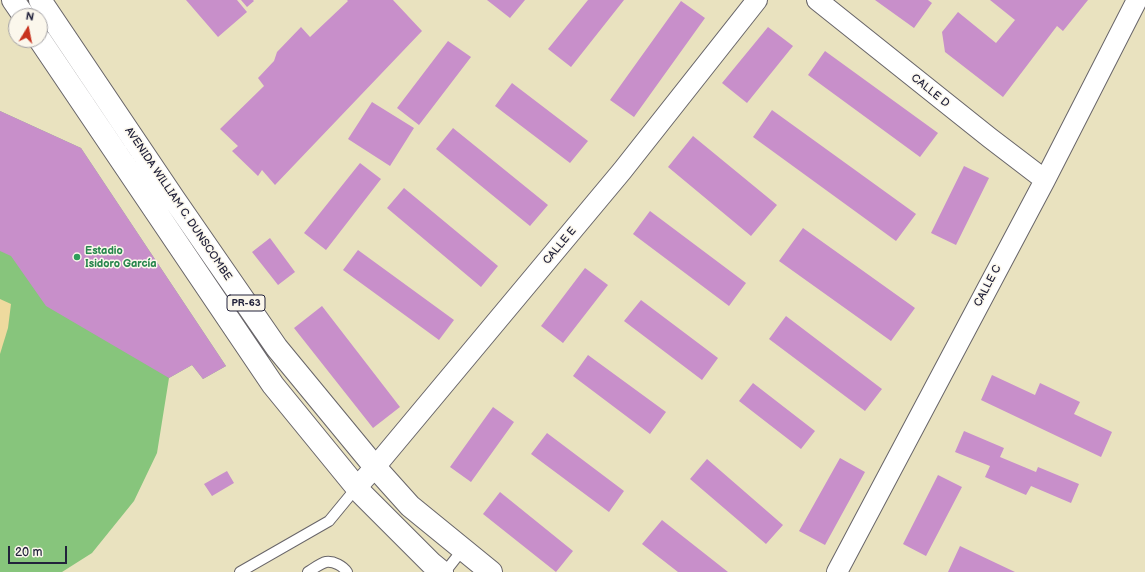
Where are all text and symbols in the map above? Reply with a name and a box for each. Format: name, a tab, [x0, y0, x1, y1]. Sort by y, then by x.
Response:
north arrow	[8, 8, 48, 48]
text: N	[25, 10, 35, 24]
street label: CALLE D	[908, 72, 952, 110]
street label: AVENIDA WILLIAM C. DUNSCOMBE	[122, 125, 234, 283]
street label: CALLE E	[541, 225, 579, 267]
place label: Estadio Isidoro García	[85, 244, 156, 270]
marker: Estadio Isidoro García	[72, 252, 82, 262]
street label: CALLE C	[972, 263, 1004, 309]
road number: PR-63	[227, 295, 265, 311]
scale bar	[10, 538, 69, 564]
text: 20 m	[15, 545, 42, 560]

